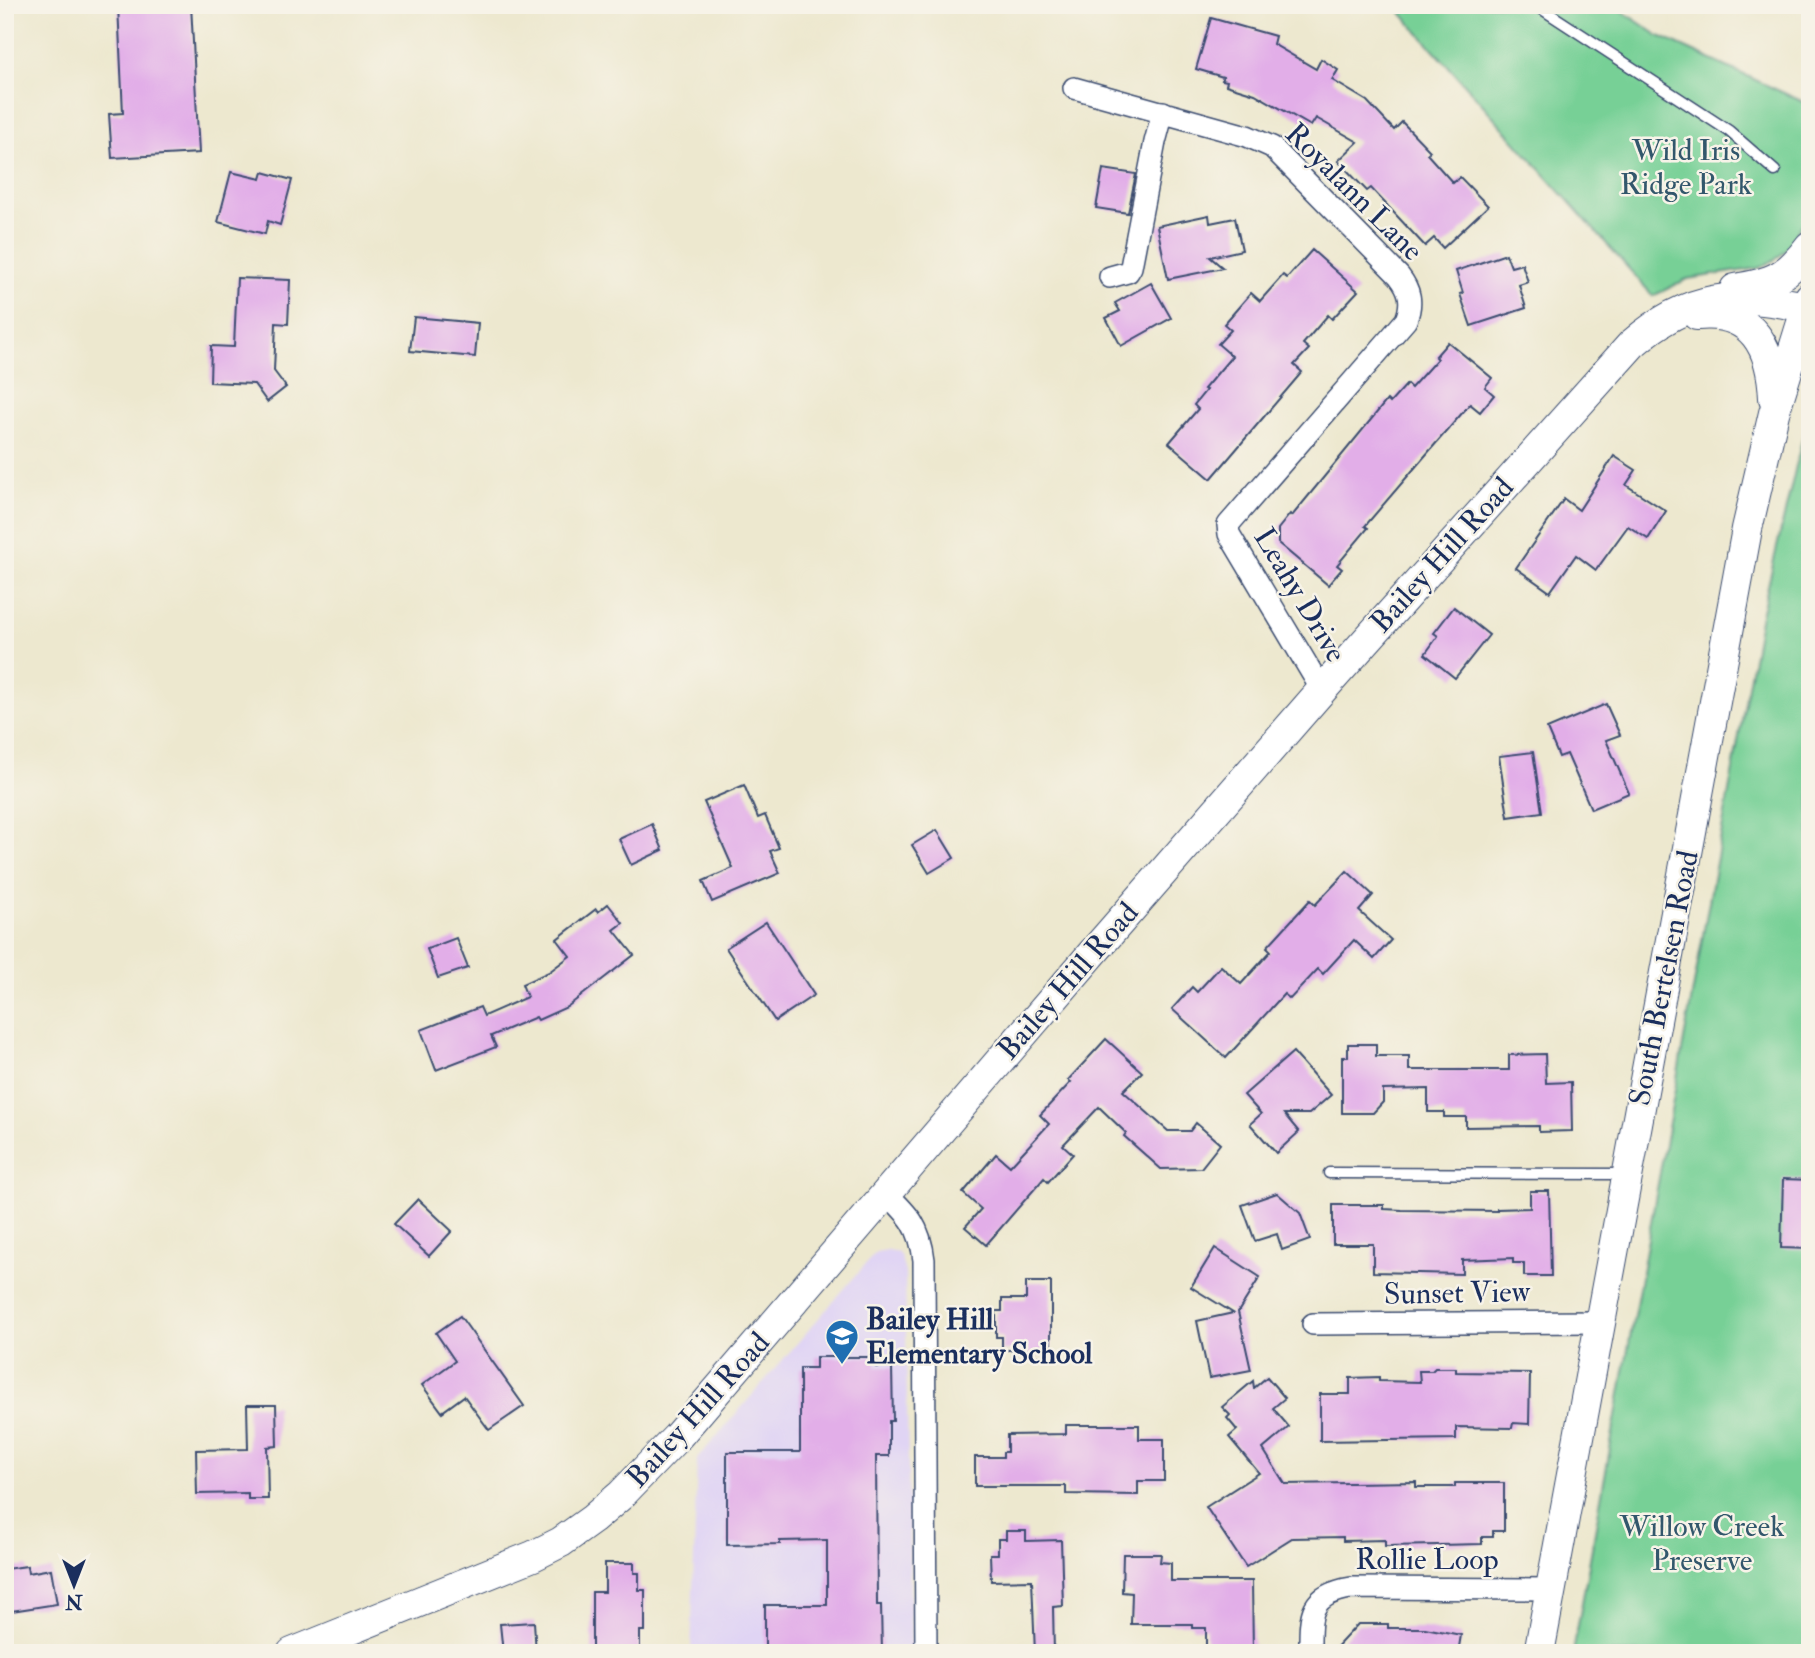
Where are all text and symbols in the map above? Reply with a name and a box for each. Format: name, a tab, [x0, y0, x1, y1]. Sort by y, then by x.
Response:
street label: Royalann Lane	[1277, 115, 1431, 269]
park label: Wild Iris Ridge Park	[1620, 132, 1752, 203]
street label: Bailey Hill Road	[1362, 469, 1522, 640]
street label: Leahy Drive	[1245, 521, 1355, 669]
street label: South Bertelsen Road	[1621, 847, 1707, 1109]
street label: Bailey Hill Road	[990, 895, 1147, 1067]
street label: Sunset View	[1383, 1273, 1531, 1313]
place label: Bailey Hill Elementary School	[866, 1301, 1093, 1372]
school or university icon: Bailey Hill Elementary School	[823, 1317, 861, 1366]
street label: Bailey Hill Road	[618, 1324, 778, 1495]
park label: Willow Creek Preserve	[1618, 1508, 1785, 1579]
street label: Rollie Loop	[1355, 1541, 1499, 1578]
north arrow	[38, 1550, 108, 1620]
text: N	[65, 1589, 84, 1613]

